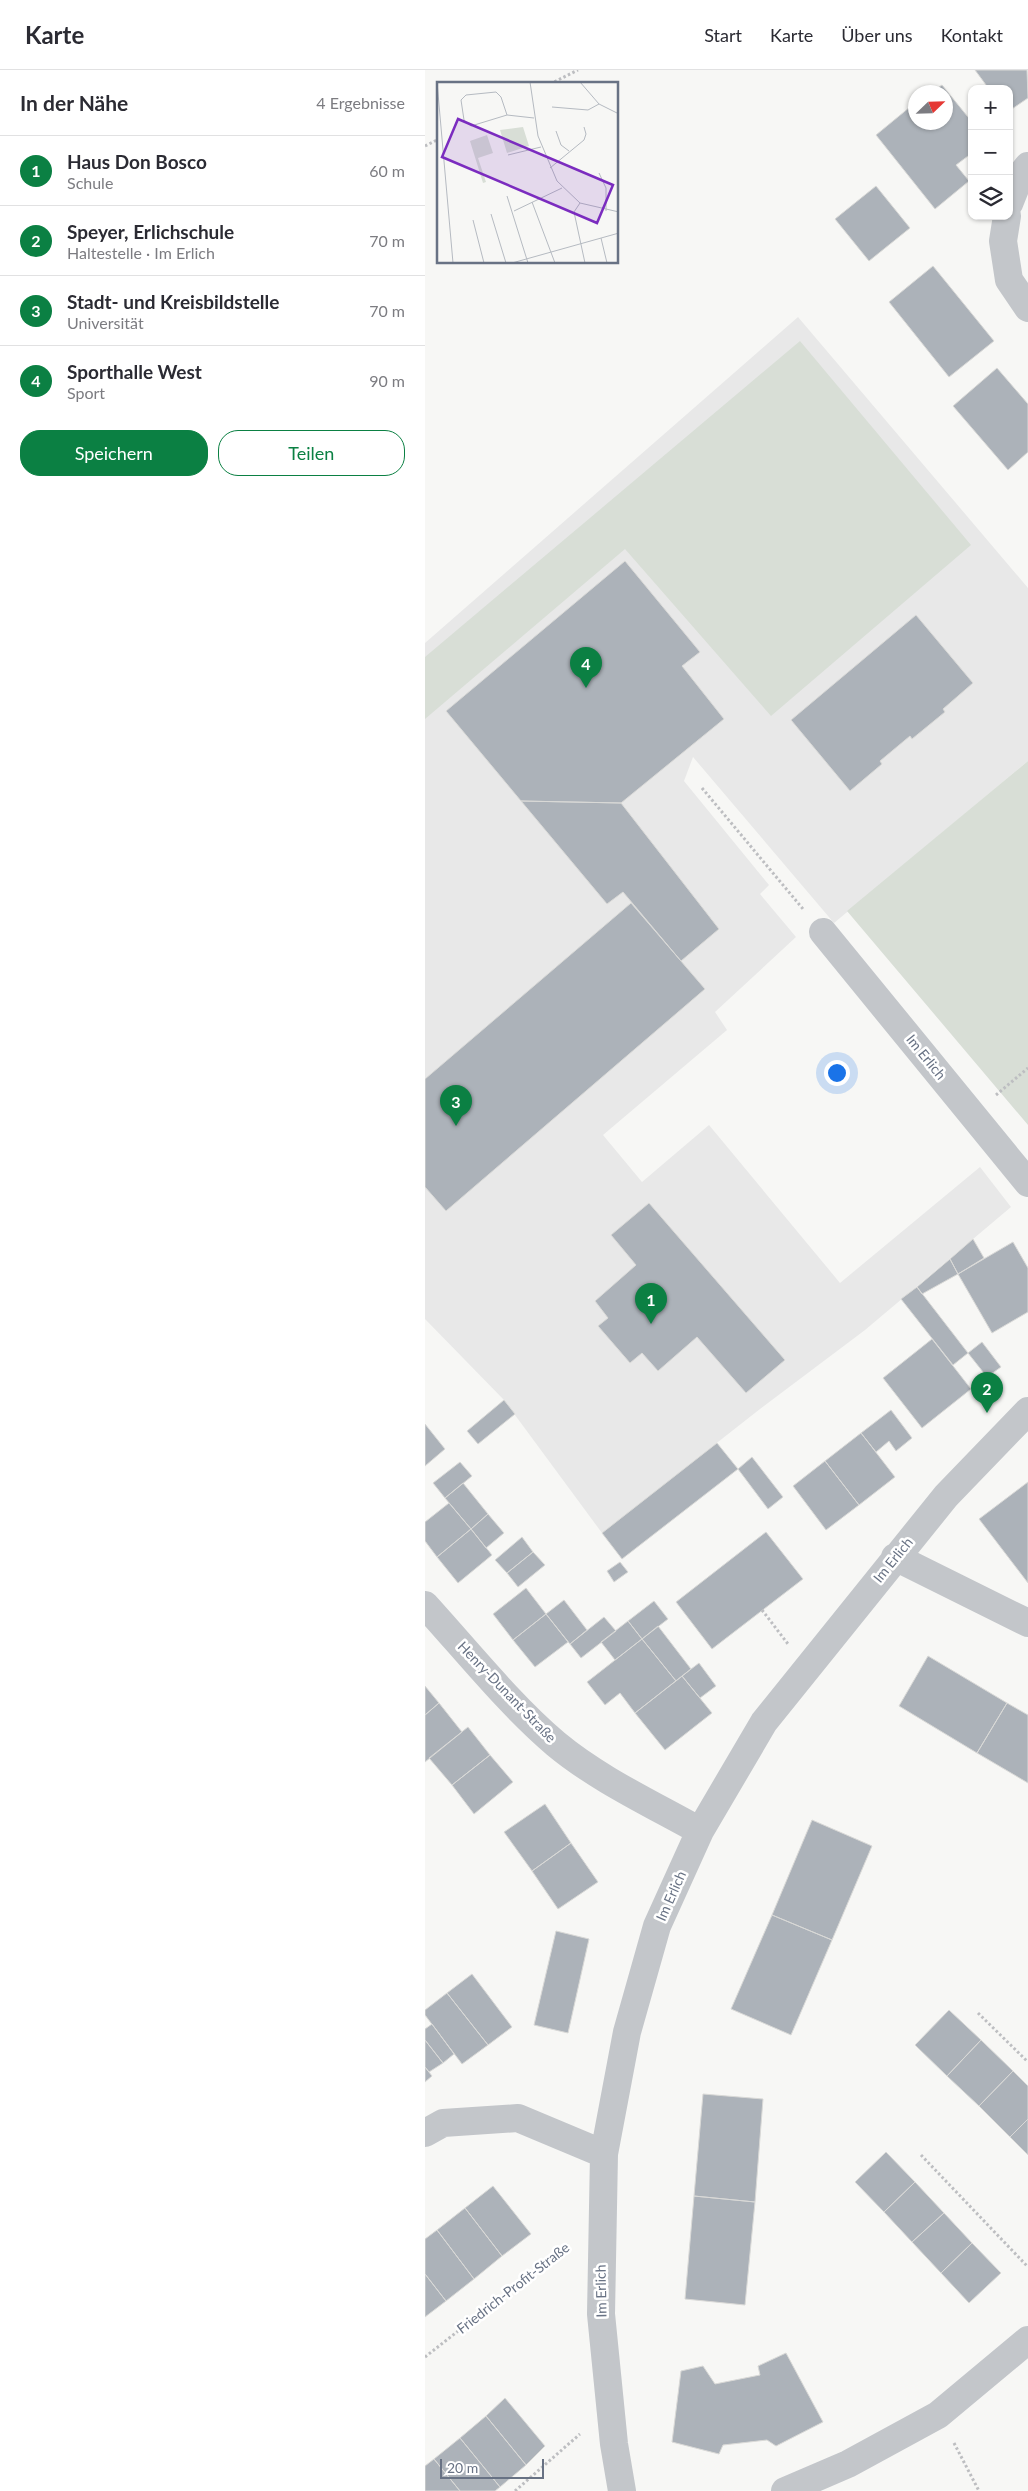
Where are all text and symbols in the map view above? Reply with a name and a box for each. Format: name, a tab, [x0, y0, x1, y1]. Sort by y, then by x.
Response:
text: Karte	[25, 20, 84, 49]
text: Start	[704, 24, 742, 46]
text: Karte	[770, 24, 813, 46]
text: Über uns	[841, 24, 913, 46]
text: Kontakt	[941, 24, 1003, 46]
inset map	[437, 82, 619, 264]
north arrow	[908, 85, 953, 130]
map controls	[968, 85, 1013, 220]
button: +	[968, 85, 1013, 130]
text: In der Nähe	[20, 90, 128, 115]
text: 4 Ergebnisse	[316, 93, 405, 112]
button: −	[968, 130, 1013, 175]
text: Haus Don Bosco	[67, 150, 207, 173]
text: 1	[31, 161, 41, 180]
text: 60 m	[369, 161, 405, 180]
text: Schule	[67, 173, 113, 192]
button: layers	[968, 175, 1013, 220]
text: Speyer, Erlichschule	[67, 220, 234, 243]
text: 2	[31, 231, 41, 250]
text: 70 m	[369, 231, 405, 250]
text: Haltestelle · Im Erlich	[67, 243, 215, 262]
text: Stadt- und Kreisbildstelle	[67, 290, 279, 313]
text: 3	[31, 301, 41, 320]
text: 70 m	[369, 301, 405, 320]
text: Universität	[67, 313, 144, 332]
text: Sporthalle West	[67, 360, 202, 383]
text: 4	[31, 371, 41, 390]
text: 90 m	[369, 371, 405, 390]
text: Sport	[67, 383, 105, 402]
button: Speichern	[20, 430, 208, 476]
button: Teilen	[218, 430, 405, 476]
pin: 4	[570, 647, 602, 688]
street label: Im Erlich	[903, 1031, 950, 1083]
your location	[824, 1060, 850, 1086]
pin: 3	[440, 1085, 472, 1126]
pin: 1	[635, 1283, 667, 1324]
pin: 2	[971, 1372, 1003, 1413]
street label: Im Erlich	[869, 1534, 916, 1586]
street label: Henry-Dunant-Straße	[455, 1638, 560, 1746]
street label: Im Erlich	[652, 1868, 689, 1923]
street label: Friedrich-Profit-Straße	[453, 2238, 572, 2337]
street label: Im Erlich	[592, 2264, 609, 2318]
scale bar	[440, 2456, 544, 2479]
text: 20 m	[447, 2459, 478, 2476]

